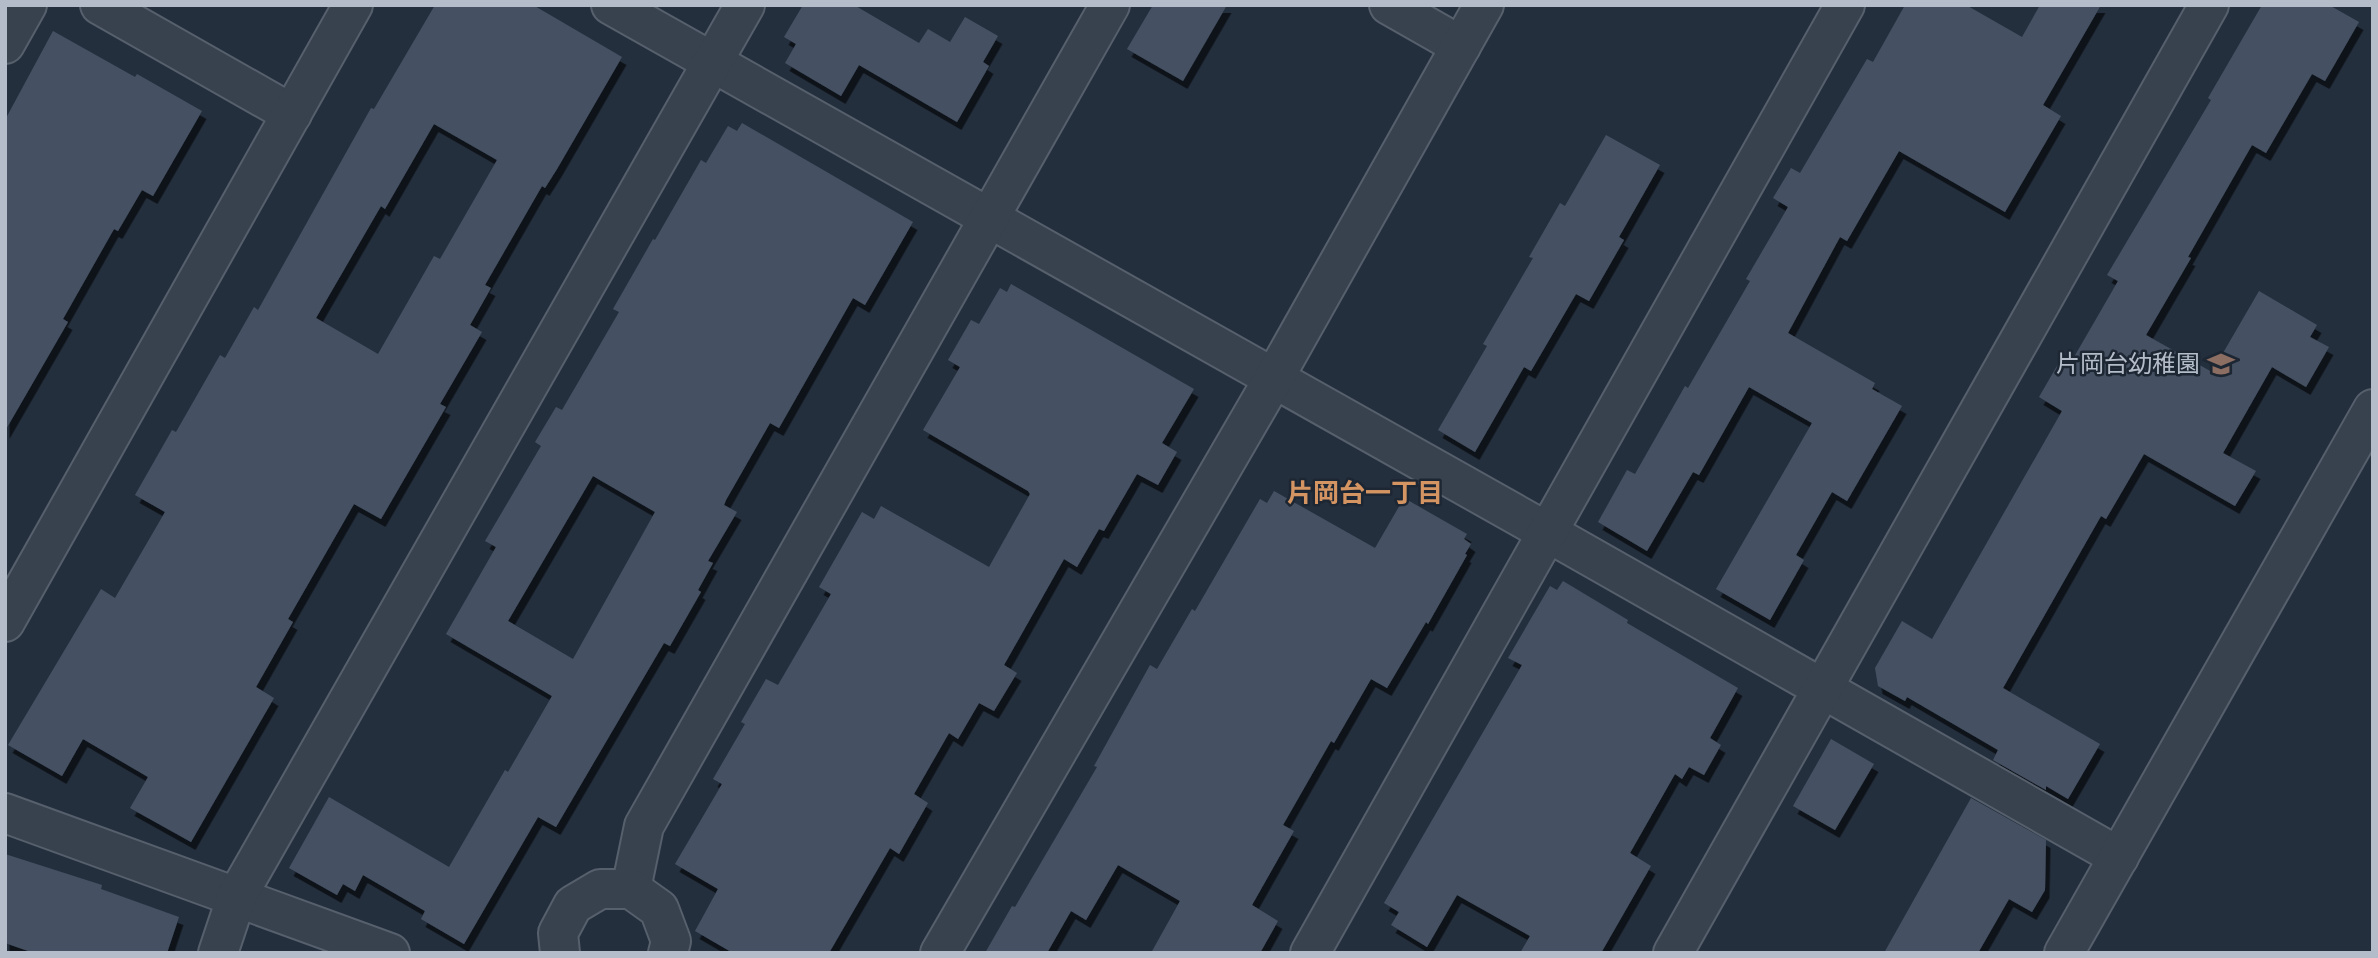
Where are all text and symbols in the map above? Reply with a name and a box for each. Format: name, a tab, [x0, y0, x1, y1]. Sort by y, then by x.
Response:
school or university icon: 片岡台幼稚園	[2206, 349, 2236, 379]
place label: 片岡台幼稚園	[2056, 350, 2200, 378]
district label: 片岡台一丁目	[1287, 478, 1443, 508]

